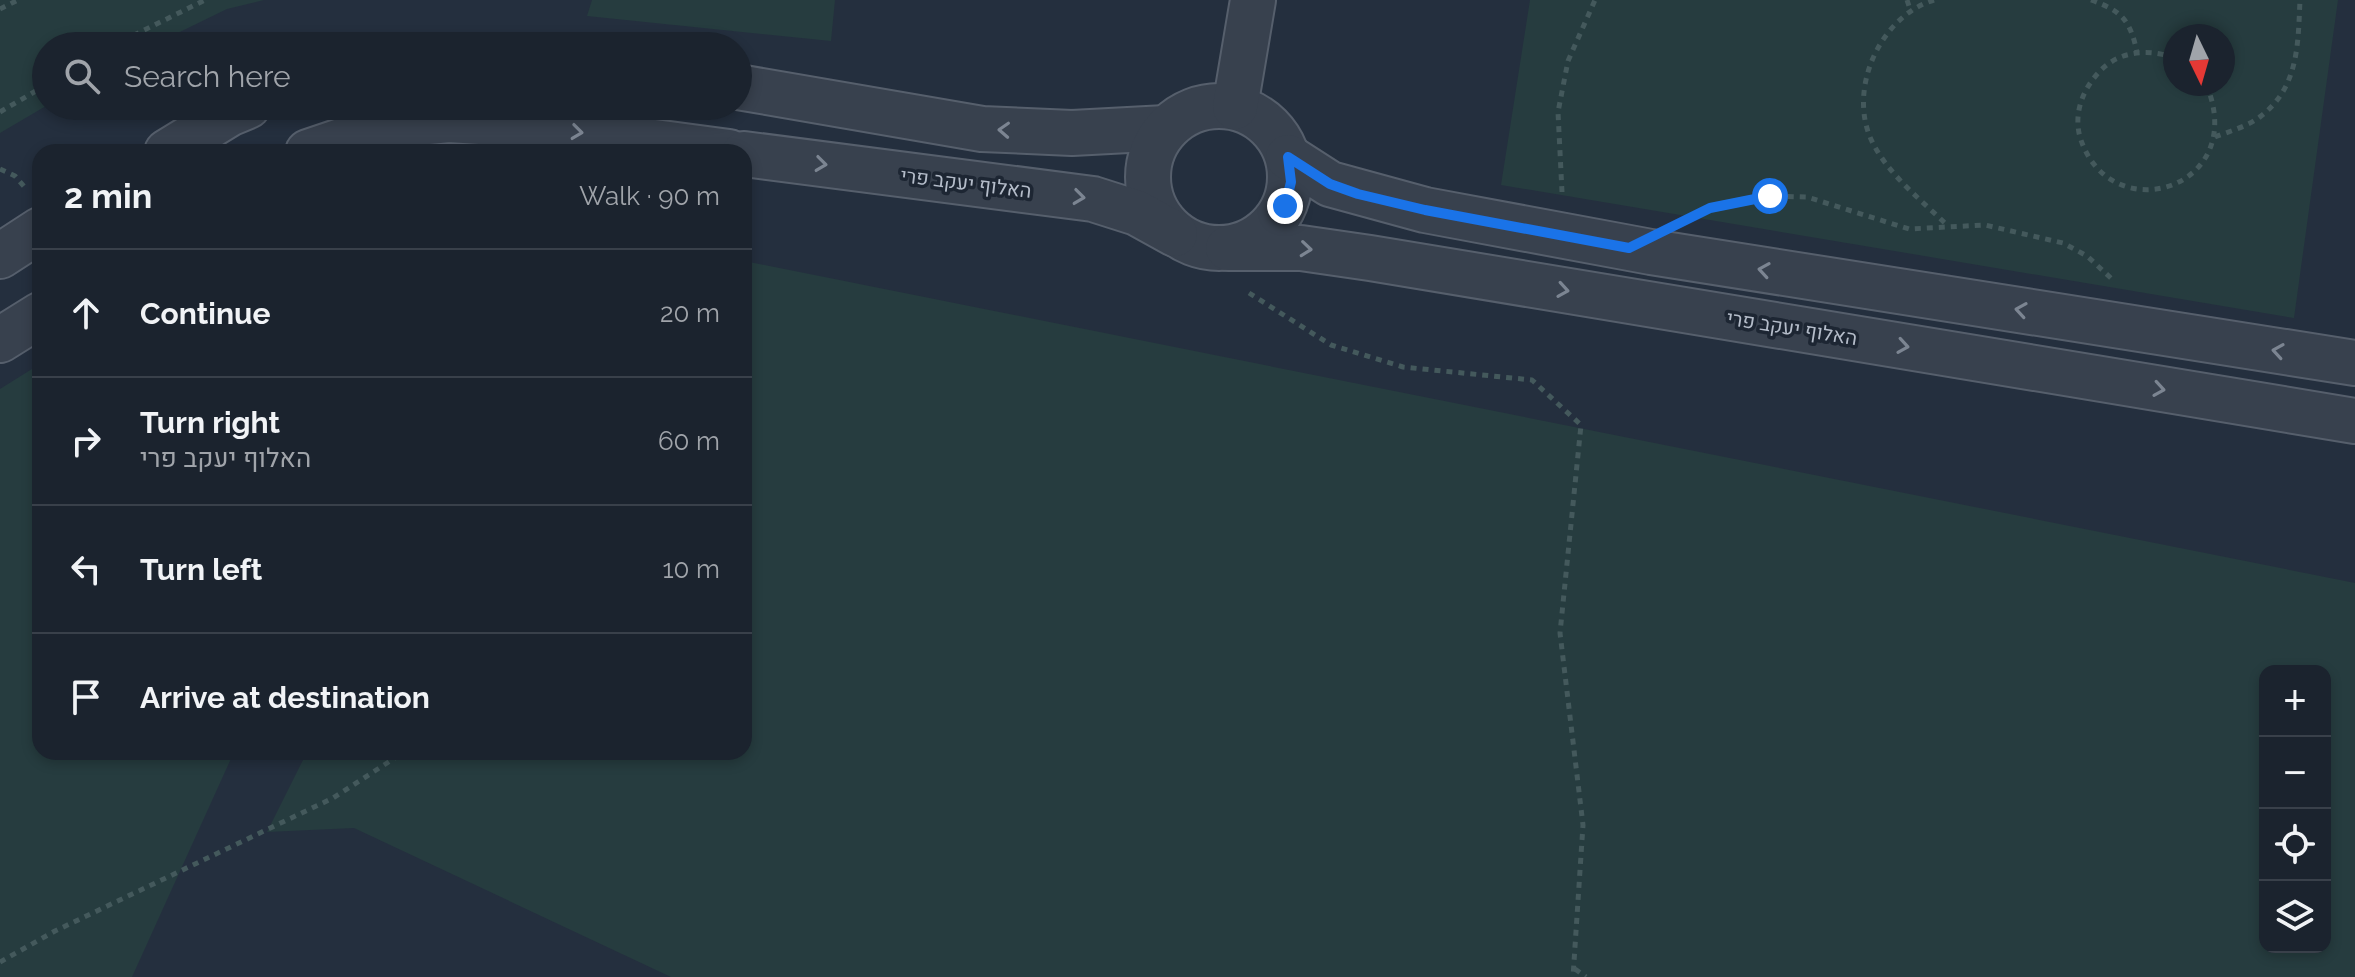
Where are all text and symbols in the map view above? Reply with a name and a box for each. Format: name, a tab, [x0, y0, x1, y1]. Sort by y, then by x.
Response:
north arrow	[2163, 24, 2235, 96]
search box	[32, 32, 752, 120]
icon: search	[60, 54, 104, 98]
text: Search here	[124, 59, 291, 94]
one-way arrow	[997, 122, 1010, 139]
one-way arrow	[570, 123, 584, 140]
one-way arrow	[814, 155, 828, 172]
street label: האלוף יעקב פרי	[899, 163, 1033, 203]
text: 2 min	[64, 176, 152, 216]
route start	[1752, 178, 1788, 214]
text: Walk · 90 m	[579, 181, 720, 211]
one-way arrow	[1072, 188, 1086, 205]
route end	[1267, 188, 1303, 224]
one-way arrow	[1300, 241, 1313, 258]
one-way arrow	[1757, 262, 1771, 279]
one-way arrow	[1556, 280, 1570, 297]
icon: ahead	[64, 291, 108, 335]
text: Continue	[140, 296, 271, 331]
text: 20 m	[660, 298, 720, 328]
one-way arrow	[2014, 303, 2028, 320]
street label: האלוף יעקב פרי	[1725, 306, 1859, 350]
one-way arrow	[1896, 337, 1909, 354]
one-way arrow	[2271, 343, 2285, 360]
one-way arrow	[2152, 379, 2166, 396]
text: Turn right	[140, 405, 280, 440]
icon: right	[64, 419, 108, 463]
text: 60 m	[658, 426, 720, 456]
text: האלוף יעקב פרי	[140, 443, 311, 473]
icon: left	[64, 547, 108, 591]
text: Turn left	[140, 552, 262, 587]
text: 10 m	[662, 554, 720, 584]
map controls	[2259, 665, 2331, 953]
button: +	[2259, 665, 2331, 737]
icon: arrive	[64, 675, 108, 719]
text: Arrive at destination	[140, 680, 430, 715]
button: −	[2259, 737, 2331, 809]
button: locate	[2259, 809, 2331, 881]
button: layers	[2259, 881, 2331, 953]

